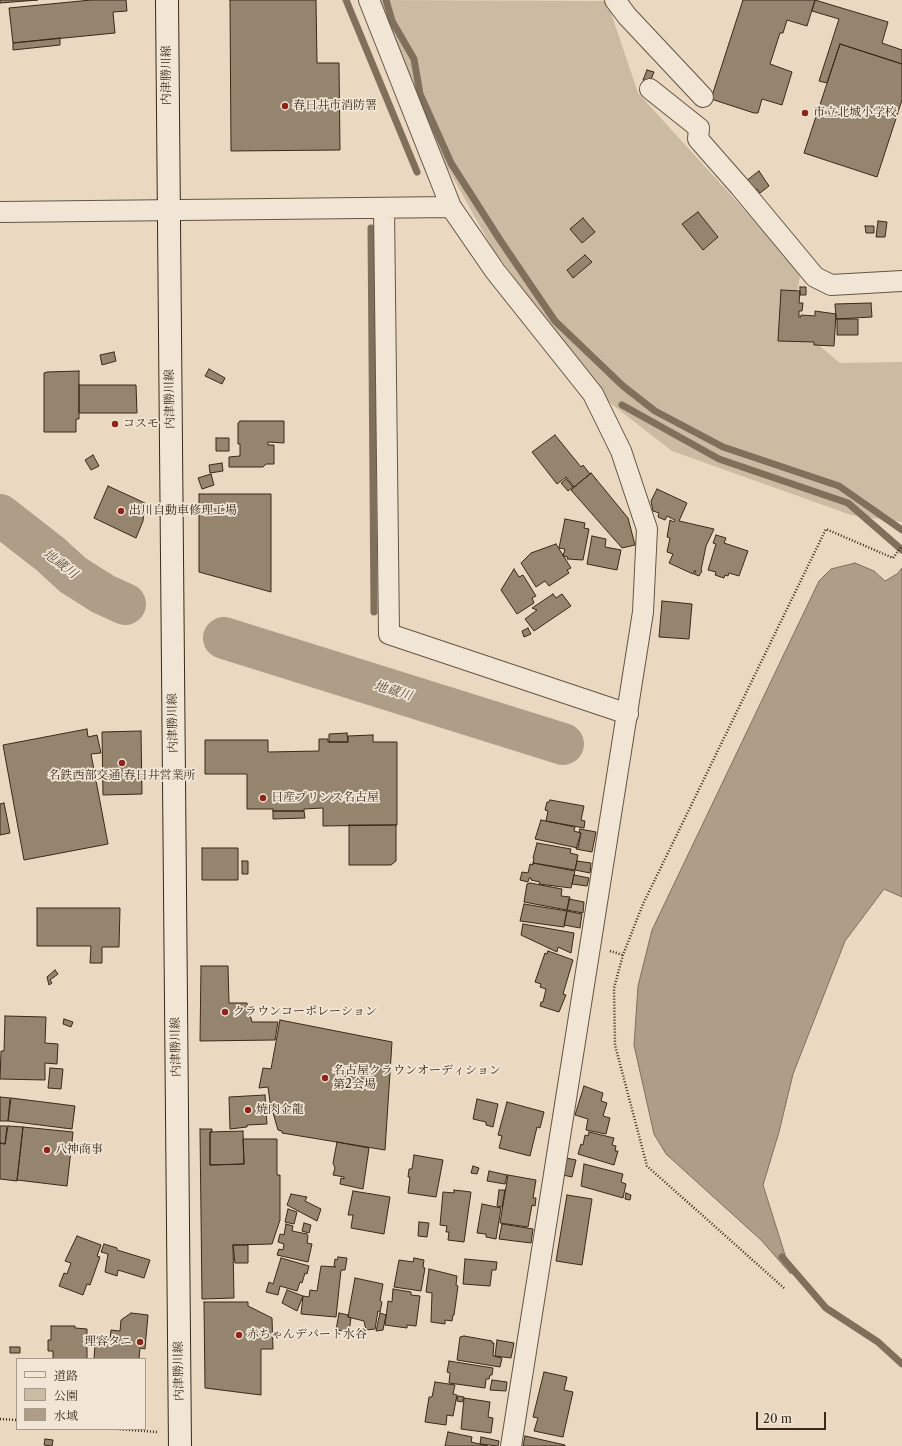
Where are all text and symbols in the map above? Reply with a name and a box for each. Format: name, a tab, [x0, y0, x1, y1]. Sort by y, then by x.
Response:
street label: 内津勝川線	[160, 45, 174, 105]
place label: 春日井市消防署	[293, 99, 377, 113]
marker: 春日井市消防署	[280, 101, 290, 111]
place label: 市立北城小学校	[813, 106, 897, 120]
marker: 市立北城小学校	[800, 108, 810, 118]
street label: 内津勝川線	[162, 369, 178, 429]
place label: コスモ	[123, 417, 159, 431]
marker: コスモ	[110, 419, 120, 429]
place label: 出川自動車修理工場	[129, 504, 237, 518]
marker: 出川自動車修理工場	[116, 506, 126, 516]
water label: 地蔵川	[40, 546, 80, 582]
water label: 地蔵川	[372, 678, 414, 704]
street label: 内津勝川線	[165, 693, 181, 753]
marker: 名鉄西部交通 春日井営業所	[117, 758, 127, 768]
place label: 名鉄西部交通 春日井営業所	[48, 769, 196, 783]
place label: 日産プリンス名古屋	[271, 791, 379, 805]
marker: 日産プリンス名古屋	[258, 793, 268, 803]
place label: クラウンコーポレーション	[233, 1005, 377, 1019]
marker: クラウンコーポレーション	[220, 1007, 230, 1017]
street label: 内津勝川線	[168, 1017, 184, 1077]
place label: 名古屋クラウンオーディション 第2会場	[333, 1064, 501, 1092]
marker: 名古屋クラウンオーディション 第2会場	[320, 1073, 330, 1083]
place label: 焼肉金龍	[256, 1103, 304, 1117]
marker: 焼肉金龍	[243, 1105, 253, 1115]
place label: 八神商事	[55, 1143, 103, 1157]
marker: 八神商事	[42, 1145, 52, 1155]
place label: 赤ちゃんデパート水谷	[247, 1328, 367, 1342]
marker: 赤ちゃんデパート水谷	[234, 1330, 244, 1340]
place label: 理容タニ	[84, 1335, 132, 1349]
marker: 理容タニ	[135, 1337, 145, 1347]
street label: 内津勝川線	[171, 1341, 187, 1401]
legend	[16, 1358, 146, 1430]
text: 道路	[54, 1368, 78, 1383]
text: 公園	[54, 1388, 78, 1403]
scale bar	[758, 1404, 828, 1430]
text: 水域	[54, 1408, 78, 1423]
text: 20 m	[763, 1411, 792, 1426]

